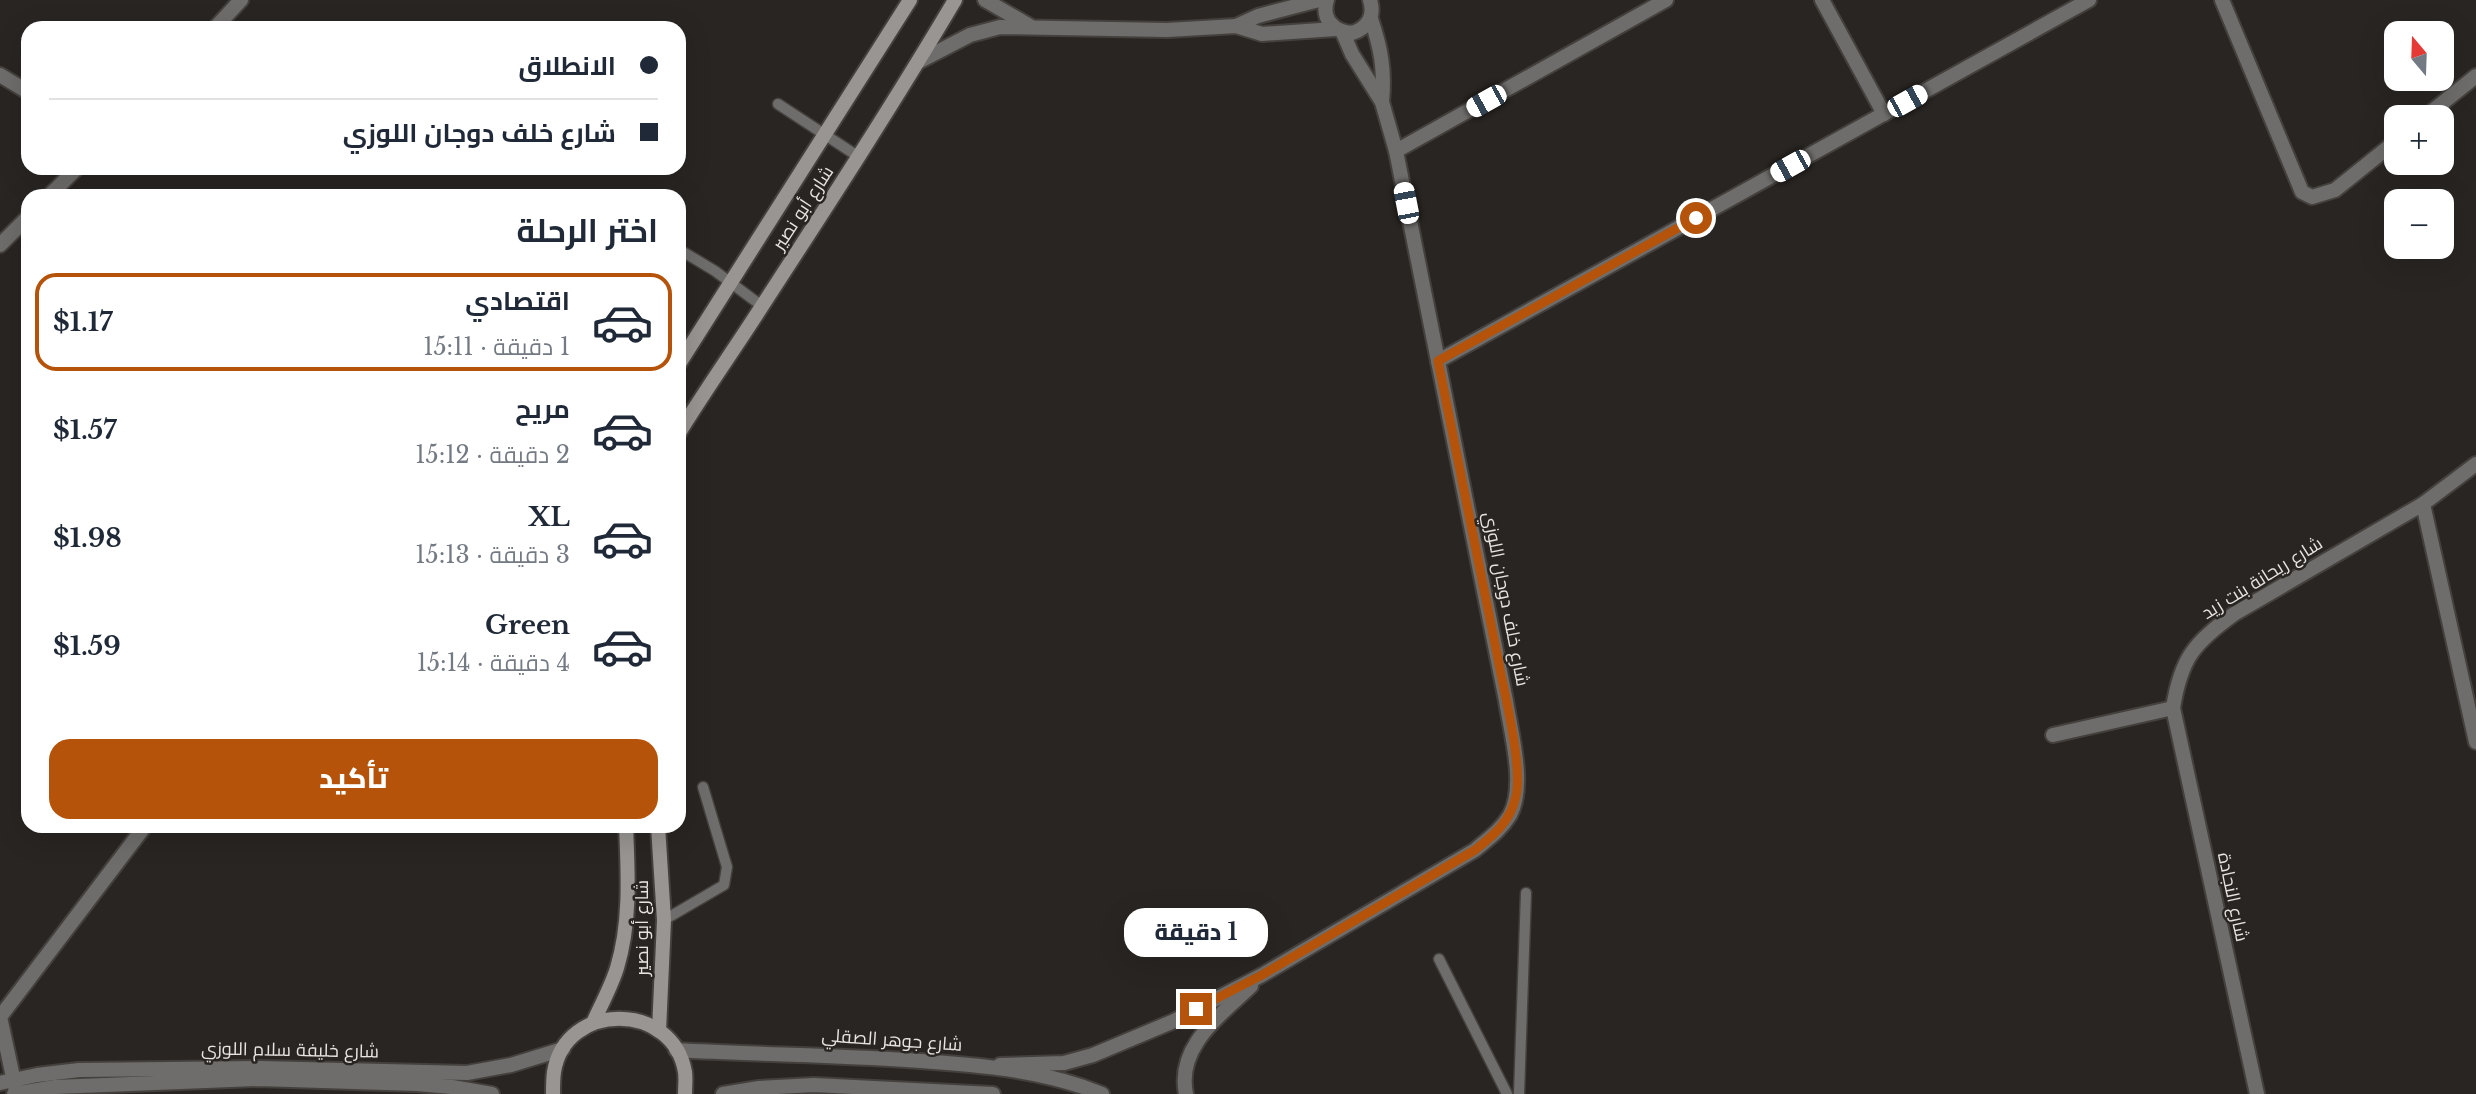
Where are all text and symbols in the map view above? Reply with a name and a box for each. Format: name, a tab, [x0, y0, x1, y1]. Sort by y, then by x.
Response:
north arrow	[2384, 21, 2454, 91]
map controls	[2384, 21, 2454, 259]
text: الانطلاق	[518, 50, 616, 82]
car	[1463, 82, 1510, 120]
car	[1884, 82, 1931, 120]
button: +	[2384, 105, 2454, 175]
text: شارع خلف دوجان اللوزي	[343, 117, 616, 149]
car	[1767, 147, 1814, 185]
street label: شارع أبو نصير	[767, 162, 839, 256]
car	[1392, 180, 1421, 226]
button: −	[2384, 189, 2454, 259]
route start	[1680, 202, 1712, 234]
text: اختر الرحلة	[516, 211, 658, 251]
text: اقتصادي	[465, 285, 570, 317]
icon: car	[591, 291, 654, 354]
text: $1.17	[53, 306, 113, 338]
text: 1 دقيقة · 15:11	[423, 333, 570, 361]
text: مريح	[515, 393, 570, 425]
icon: car	[591, 399, 654, 462]
text: $1.57	[53, 414, 117, 446]
text: 2 دقيقة · 15:12	[415, 441, 570, 469]
text: XL	[528, 501, 570, 533]
icon: car	[591, 507, 654, 570]
street label: شارع خلف دوجان اللوزي	[1475, 510, 1534, 689]
text: $1.98	[53, 522, 122, 554]
street label: شارع ريحانة بنت زيد	[2198, 532, 2327, 625]
text: 3 دقيقة · 15:13	[415, 541, 570, 569]
text: Green	[485, 609, 570, 641]
icon: car	[591, 615, 654, 678]
text: $1.59	[53, 630, 121, 662]
text: 4 دقيقة · 15:14	[417, 649, 570, 677]
button: تأكيد	[49, 739, 658, 819]
street label: شارع النجادة	[2212, 850, 2253, 944]
street label: شارع أبو نصير	[631, 880, 654, 977]
callout: 1 دقيقة	[1124, 908, 1268, 956]
text: 1 دقيقة	[1155, 918, 1237, 946]
route end	[1180, 993, 1212, 1025]
street label: شارع جوهر الصقلي	[821, 1024, 963, 1059]
street label: شارع خليفة سلام اللوزي	[201, 1037, 379, 1066]

